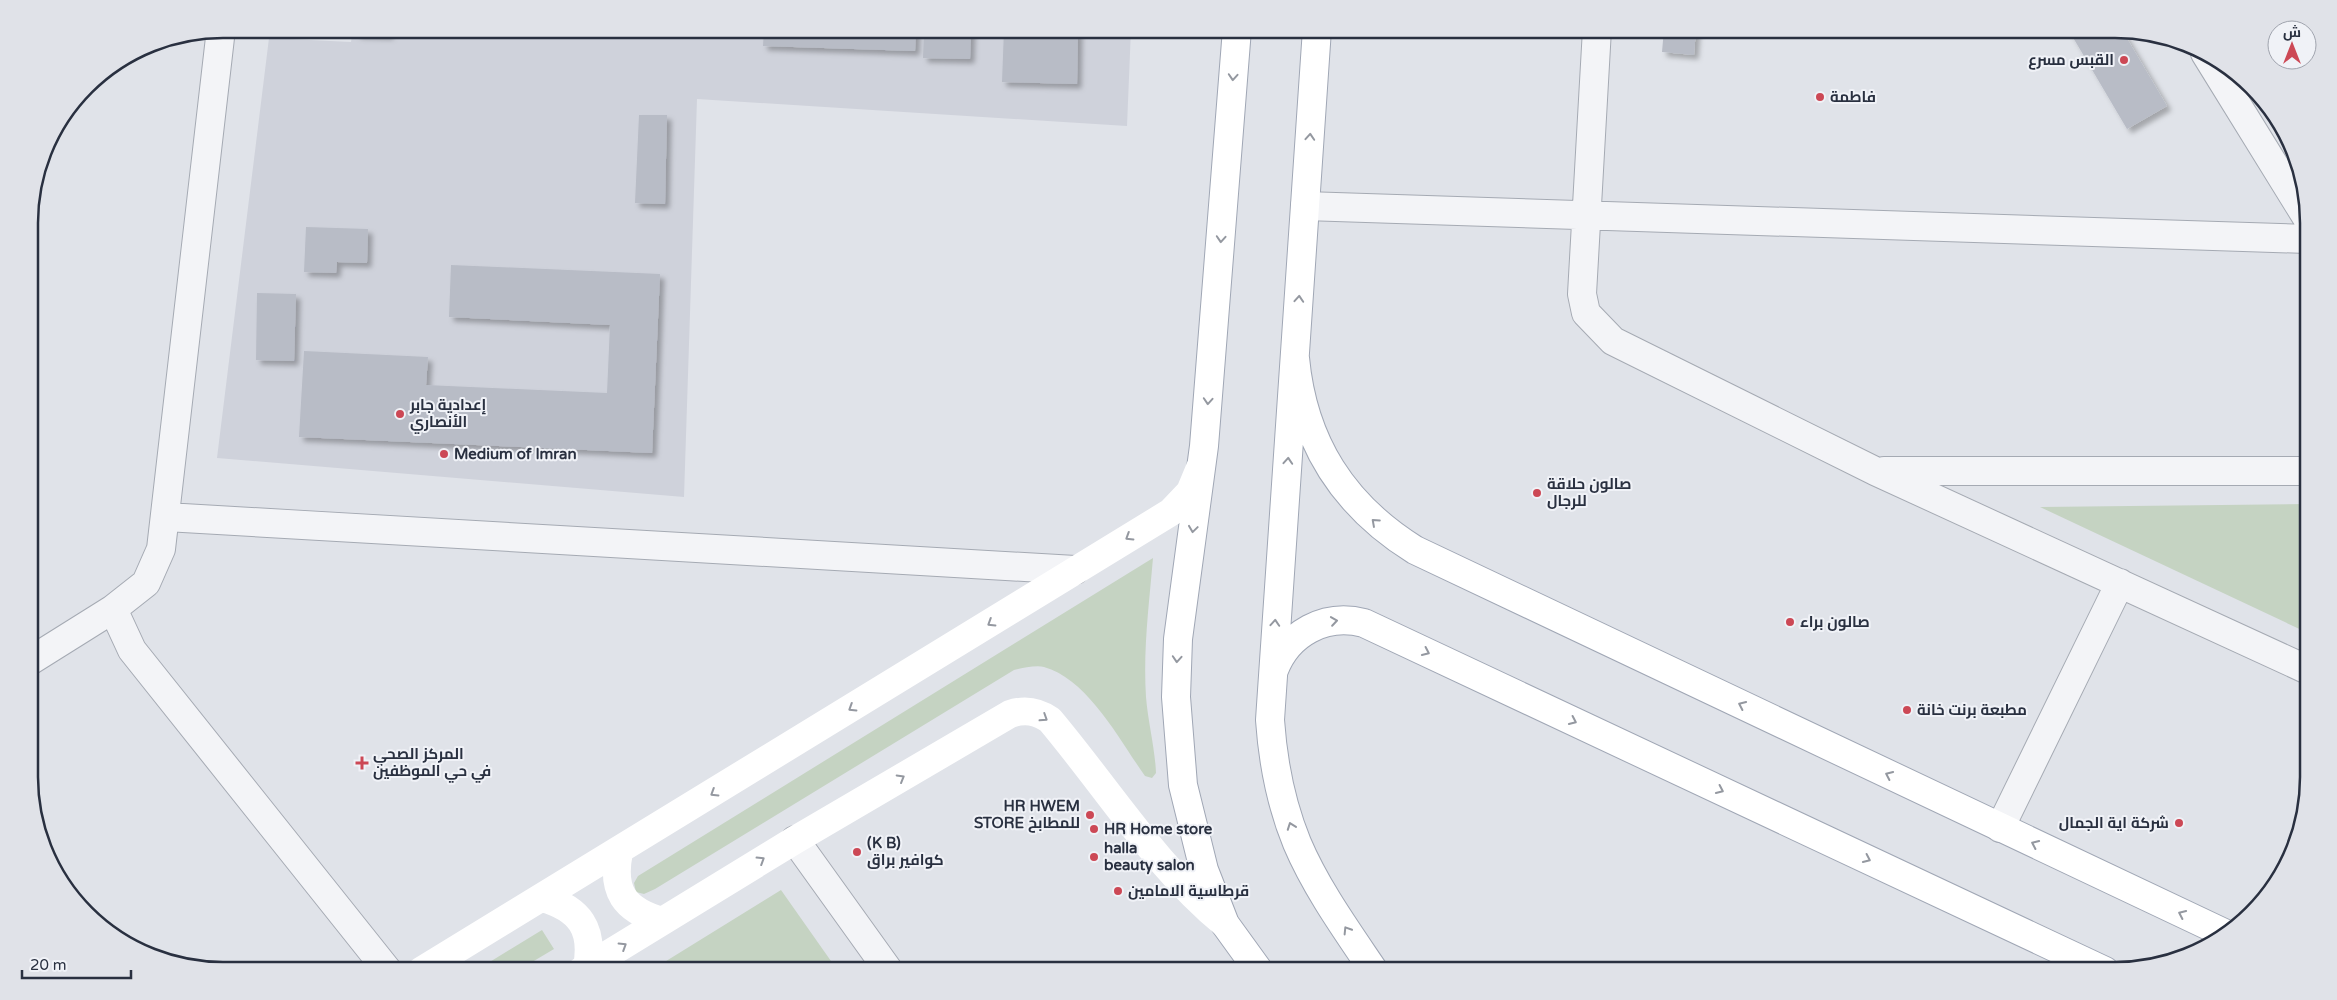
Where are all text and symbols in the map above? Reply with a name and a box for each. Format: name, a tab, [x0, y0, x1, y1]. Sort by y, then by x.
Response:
north arrow	[2267, 20, 2317, 70]
text: ش	[2283, 24, 2301, 41]
place label: القبس مسرع	[2028, 51, 2114, 70]
marker: القبس مسرع	[2118, 54, 2130, 66]
one-way arrow	[1228, 74, 1239, 82]
place label: فاطمة	[1830, 88, 1876, 106]
marker: فاطمة	[1814, 91, 1826, 103]
one-way arrow	[1304, 132, 1315, 140]
one-way arrow	[1215, 236, 1226, 244]
one-way arrow	[1293, 295, 1304, 303]
place label: إعدادية جابر الأنصاري	[409, 396, 487, 434]
one-way arrow	[1203, 398, 1214, 406]
marker: إعدادية جابر الأنصاري	[394, 408, 406, 420]
place label: Medium of Imran	[454, 445, 577, 463]
marker: Medium of Imran	[438, 448, 450, 460]
one-way arrow	[1282, 457, 1293, 465]
place label: صالون حلاقة للرجال	[1547, 475, 1631, 510]
marker: صالون حلاقة للرجال	[1531, 487, 1543, 499]
one-way arrow	[1372, 519, 1381, 528]
one-way arrow	[1188, 526, 1199, 534]
one-way arrow	[1126, 531, 1135, 541]
place label: صالون براء	[1800, 613, 1870, 631]
one-way arrow	[987, 616, 996, 626]
marker: صالون براء	[1784, 616, 1796, 628]
one-way arrow	[1330, 617, 1339, 627]
one-way arrow	[1270, 619, 1281, 627]
one-way arrow	[1421, 645, 1430, 656]
one-way arrow	[1172, 655, 1183, 663]
one-way arrow	[849, 701, 858, 711]
one-way arrow	[1738, 701, 1747, 711]
place label: مطبعة برنت خانة	[1917, 701, 2027, 719]
marker: مطبعة برنت خانة	[1901, 704, 1913, 716]
one-way arrow	[1039, 711, 1048, 721]
one-way arrow	[1568, 715, 1577, 725]
place label: المركز الصحي في حي الموظفين	[373, 745, 491, 783]
marker: المركز الصحي في حي الموظفين	[355, 756, 369, 770]
one-way arrow	[1885, 770, 1894, 781]
one-way arrow	[896, 774, 905, 784]
one-way arrow	[1715, 784, 1724, 794]
one-way arrow	[711, 787, 720, 796]
place label: HR HWEM STORE للمطابخ	[974, 797, 1080, 833]
marker: HR HWEM STORE للمطابخ	[1084, 809, 1096, 821]
place label: شركة اية الجمال	[2059, 814, 2169, 832]
marker: شركة اية الجمال	[2173, 817, 2185, 829]
place label: HR Home store	[1104, 820, 1213, 838]
marker: HR Home store	[1088, 823, 1100, 835]
one-way arrow	[1287, 823, 1297, 831]
place label: (K B) كوافير براق	[867, 834, 944, 869]
place label: halla beauty salon	[1104, 839, 1195, 875]
one-way arrow	[2032, 840, 2041, 850]
marker: (K B) كوافير براق	[851, 846, 863, 858]
marker: halla beauty salon	[1088, 851, 1100, 863]
one-way arrow	[1862, 853, 1871, 863]
one-way arrow	[756, 857, 765, 867]
place label: قرطاسية الامامين	[1128, 882, 1249, 900]
marker: قرطاسية الامامين	[1112, 885, 1124, 897]
one-way arrow	[2178, 909, 2187, 920]
one-way arrow	[1344, 927, 1354, 936]
one-way arrow	[617, 942, 626, 952]
scale bar	[22, 948, 131, 980]
text: 20 m	[30, 956, 67, 974]

